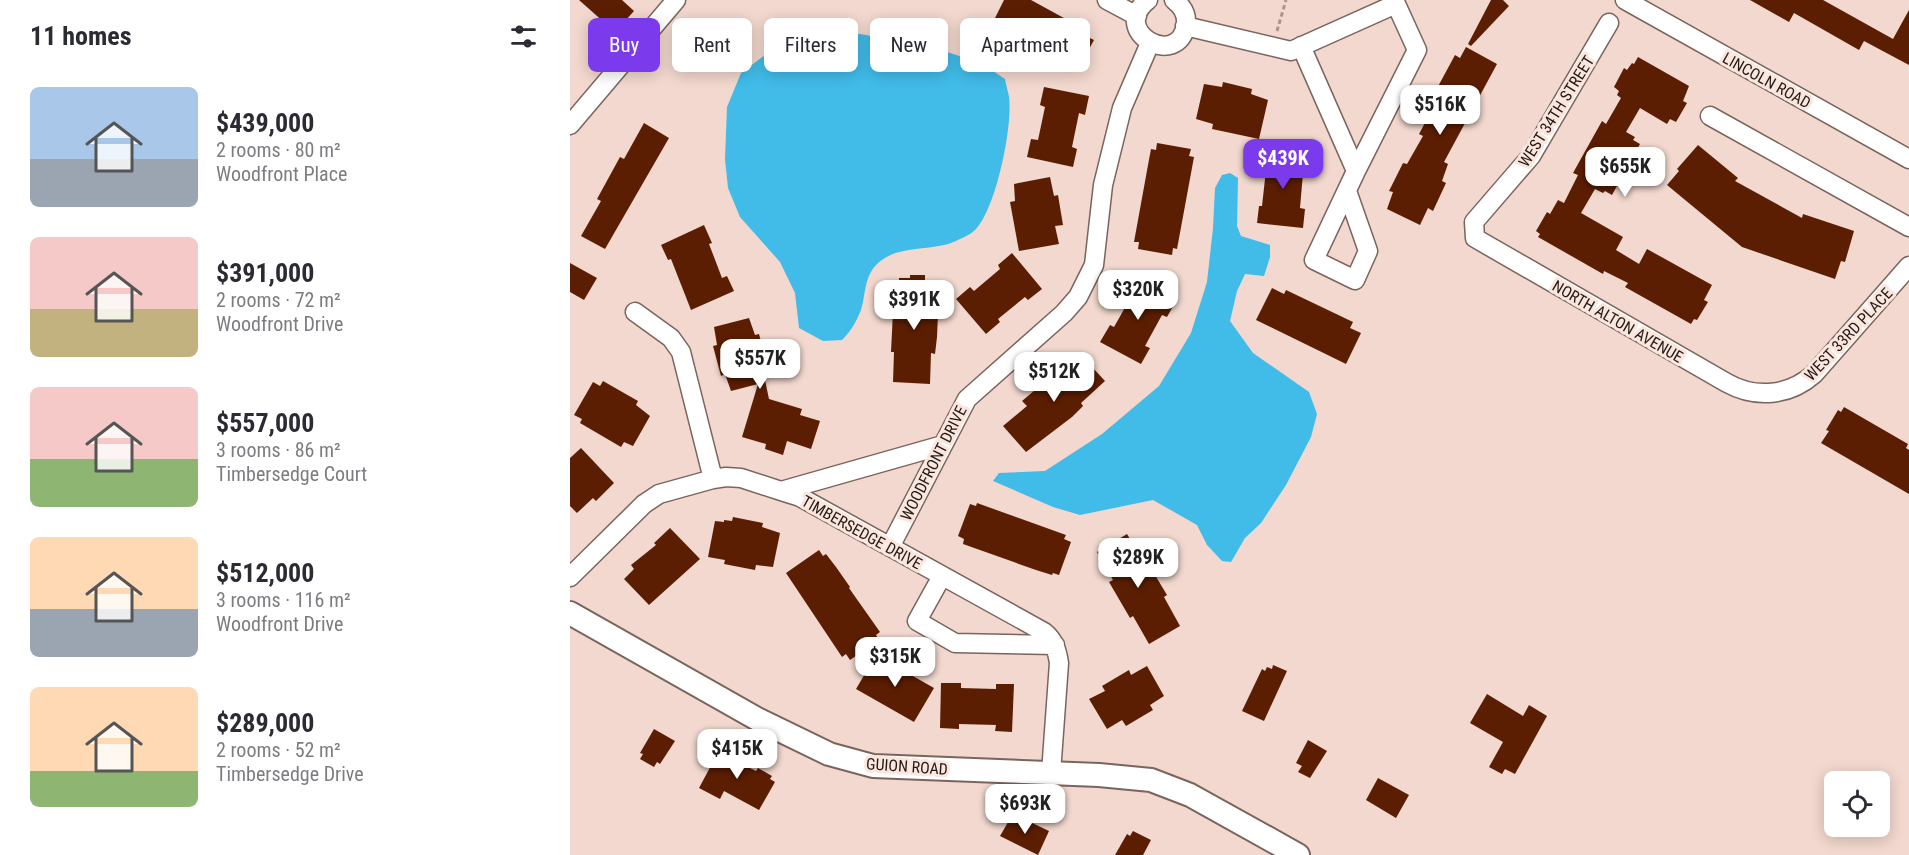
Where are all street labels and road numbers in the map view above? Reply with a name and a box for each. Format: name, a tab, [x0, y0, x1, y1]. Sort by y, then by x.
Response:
street label: LINCOLN ROAD	[1719, 48, 1814, 112]
street label: WEST 34TH STREET	[1515, 52, 1598, 170]
street label: NORTH ALTON AVENUE	[1549, 276, 1686, 367]
street label: WEST 33RD PLACE	[1800, 284, 1896, 385]
street label: WOODFRONT DRIVE	[896, 403, 971, 524]
street label: TIMBERSEDGE DRIVE	[798, 491, 925, 573]
street label: GUION ROAD	[865, 754, 949, 779]

